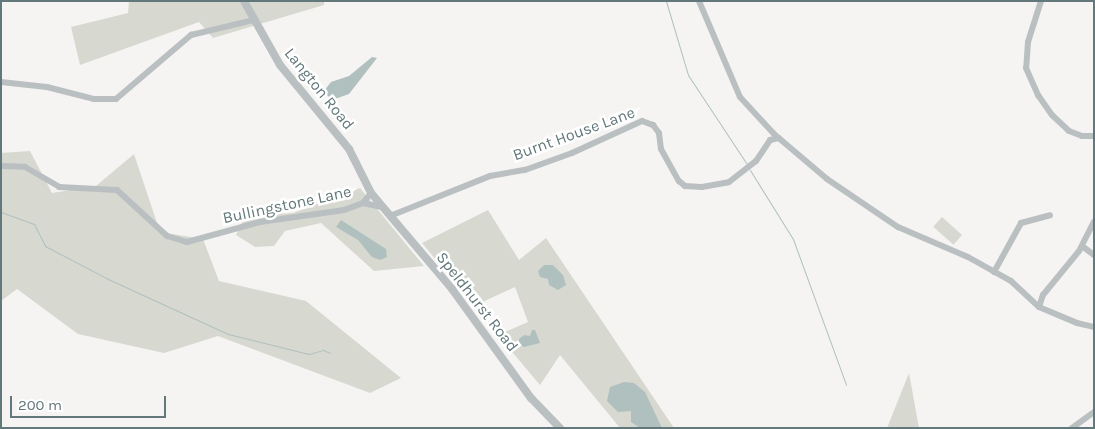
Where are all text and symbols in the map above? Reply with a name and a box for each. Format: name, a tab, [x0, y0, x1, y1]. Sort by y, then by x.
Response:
street label: Langton Road	[280, 44, 358, 134]
street label: Burnt House Lane	[510, 103, 638, 165]
street label: Bullingstone Lane	[221, 182, 353, 228]
street label: Speldhurst Road	[432, 248, 522, 356]
scale bar	[12, 386, 169, 418]
text: 200 m	[18, 396, 62, 414]

